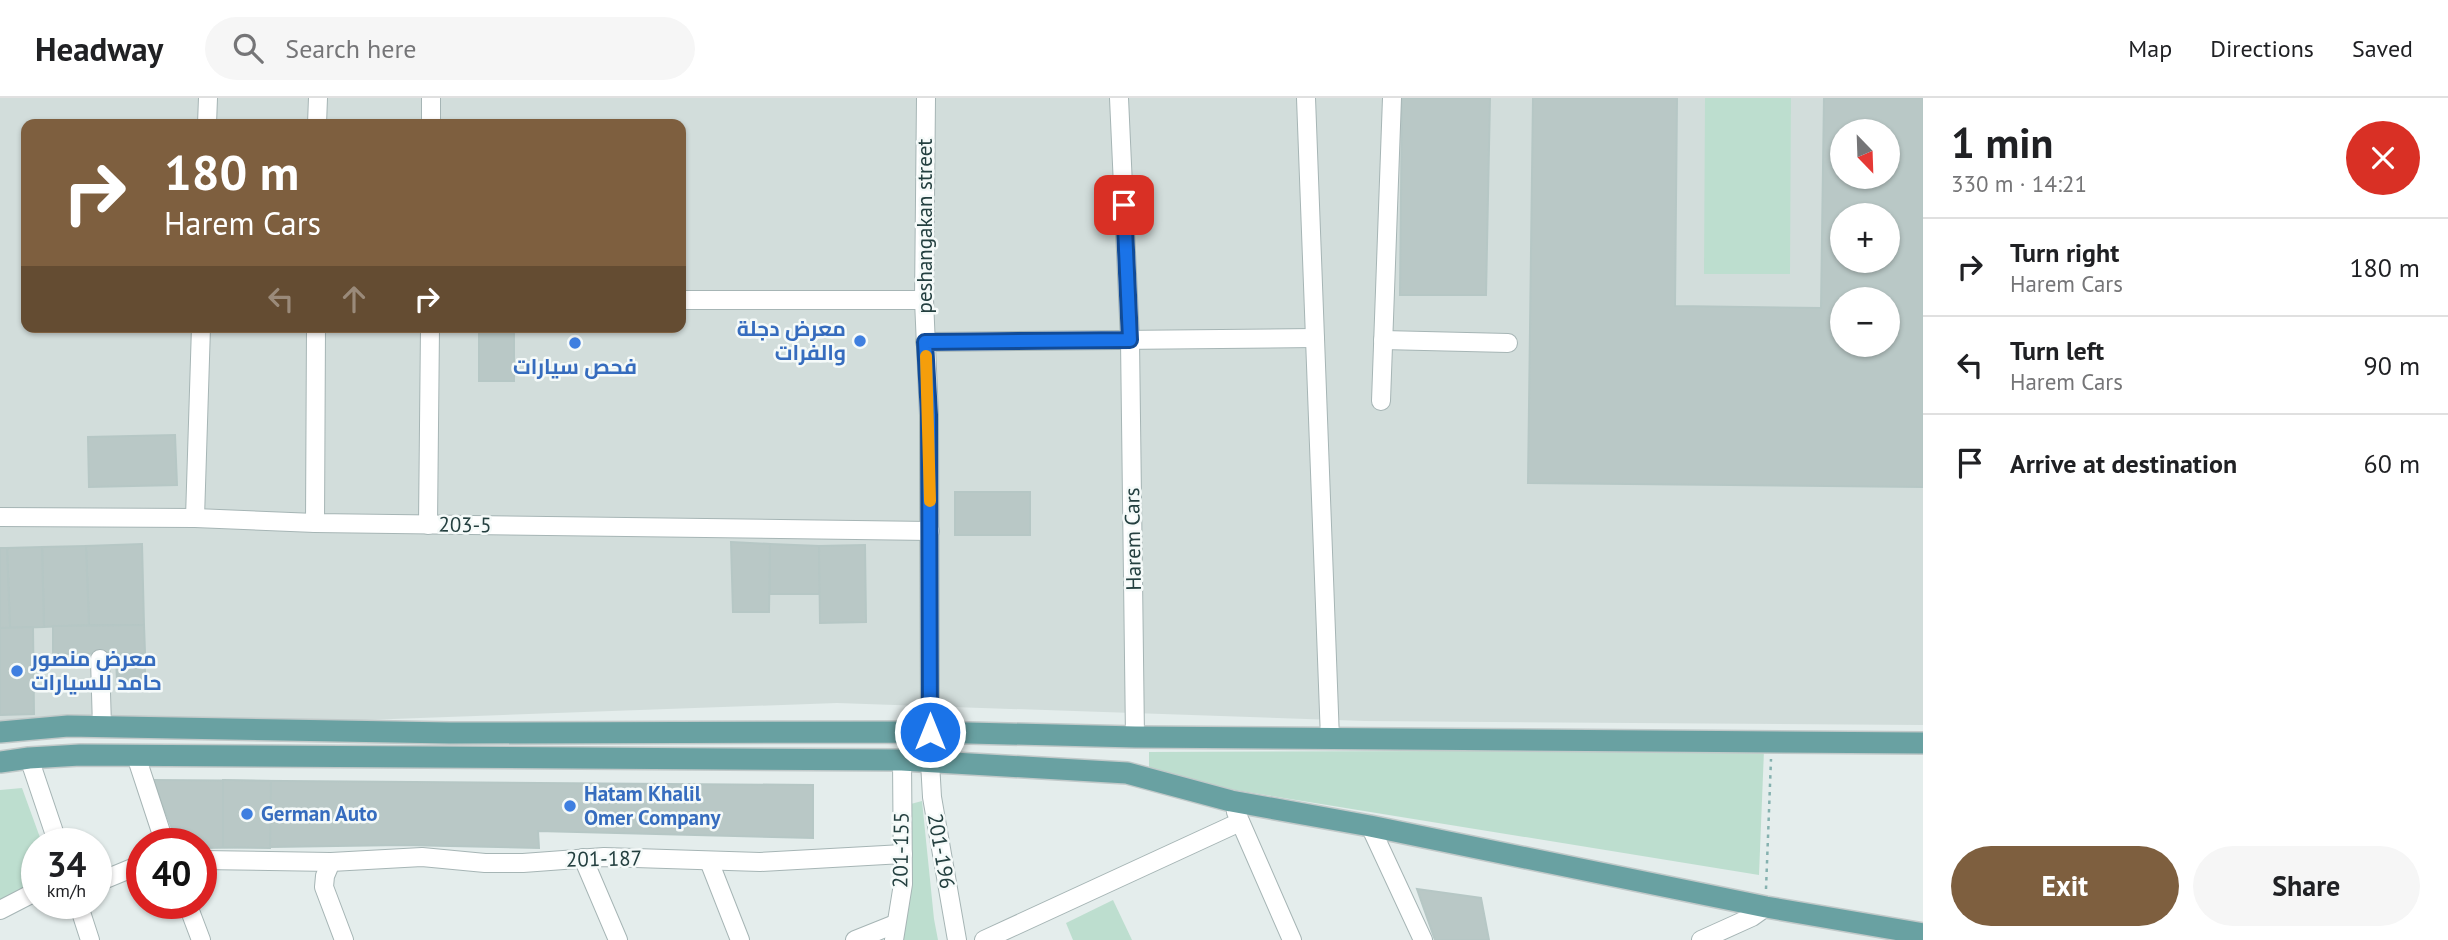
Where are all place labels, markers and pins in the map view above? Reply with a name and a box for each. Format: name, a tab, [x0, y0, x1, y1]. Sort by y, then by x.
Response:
pin	[1094, 175, 1154, 235]
place label: معرض دجلة والفرات	[737, 315, 846, 366]
marker: معرض دجلة والفرات	[852, 333, 868, 349]
marker: فحص سيارات	[567, 335, 583, 351]
place label: فحص سيارات	[513, 353, 637, 380]
place label: معرض منصور حامد للسيارات	[30, 645, 162, 696]
marker: معرض منصور حامد للسيارات	[9, 663, 25, 679]
place label: Hatam Khalil Omer Company	[584, 780, 721, 831]
marker: Hatam Khalil Omer Company	[562, 798, 578, 814]
place label: German Auto	[261, 800, 378, 827]
marker: German Auto	[239, 806, 255, 822]

